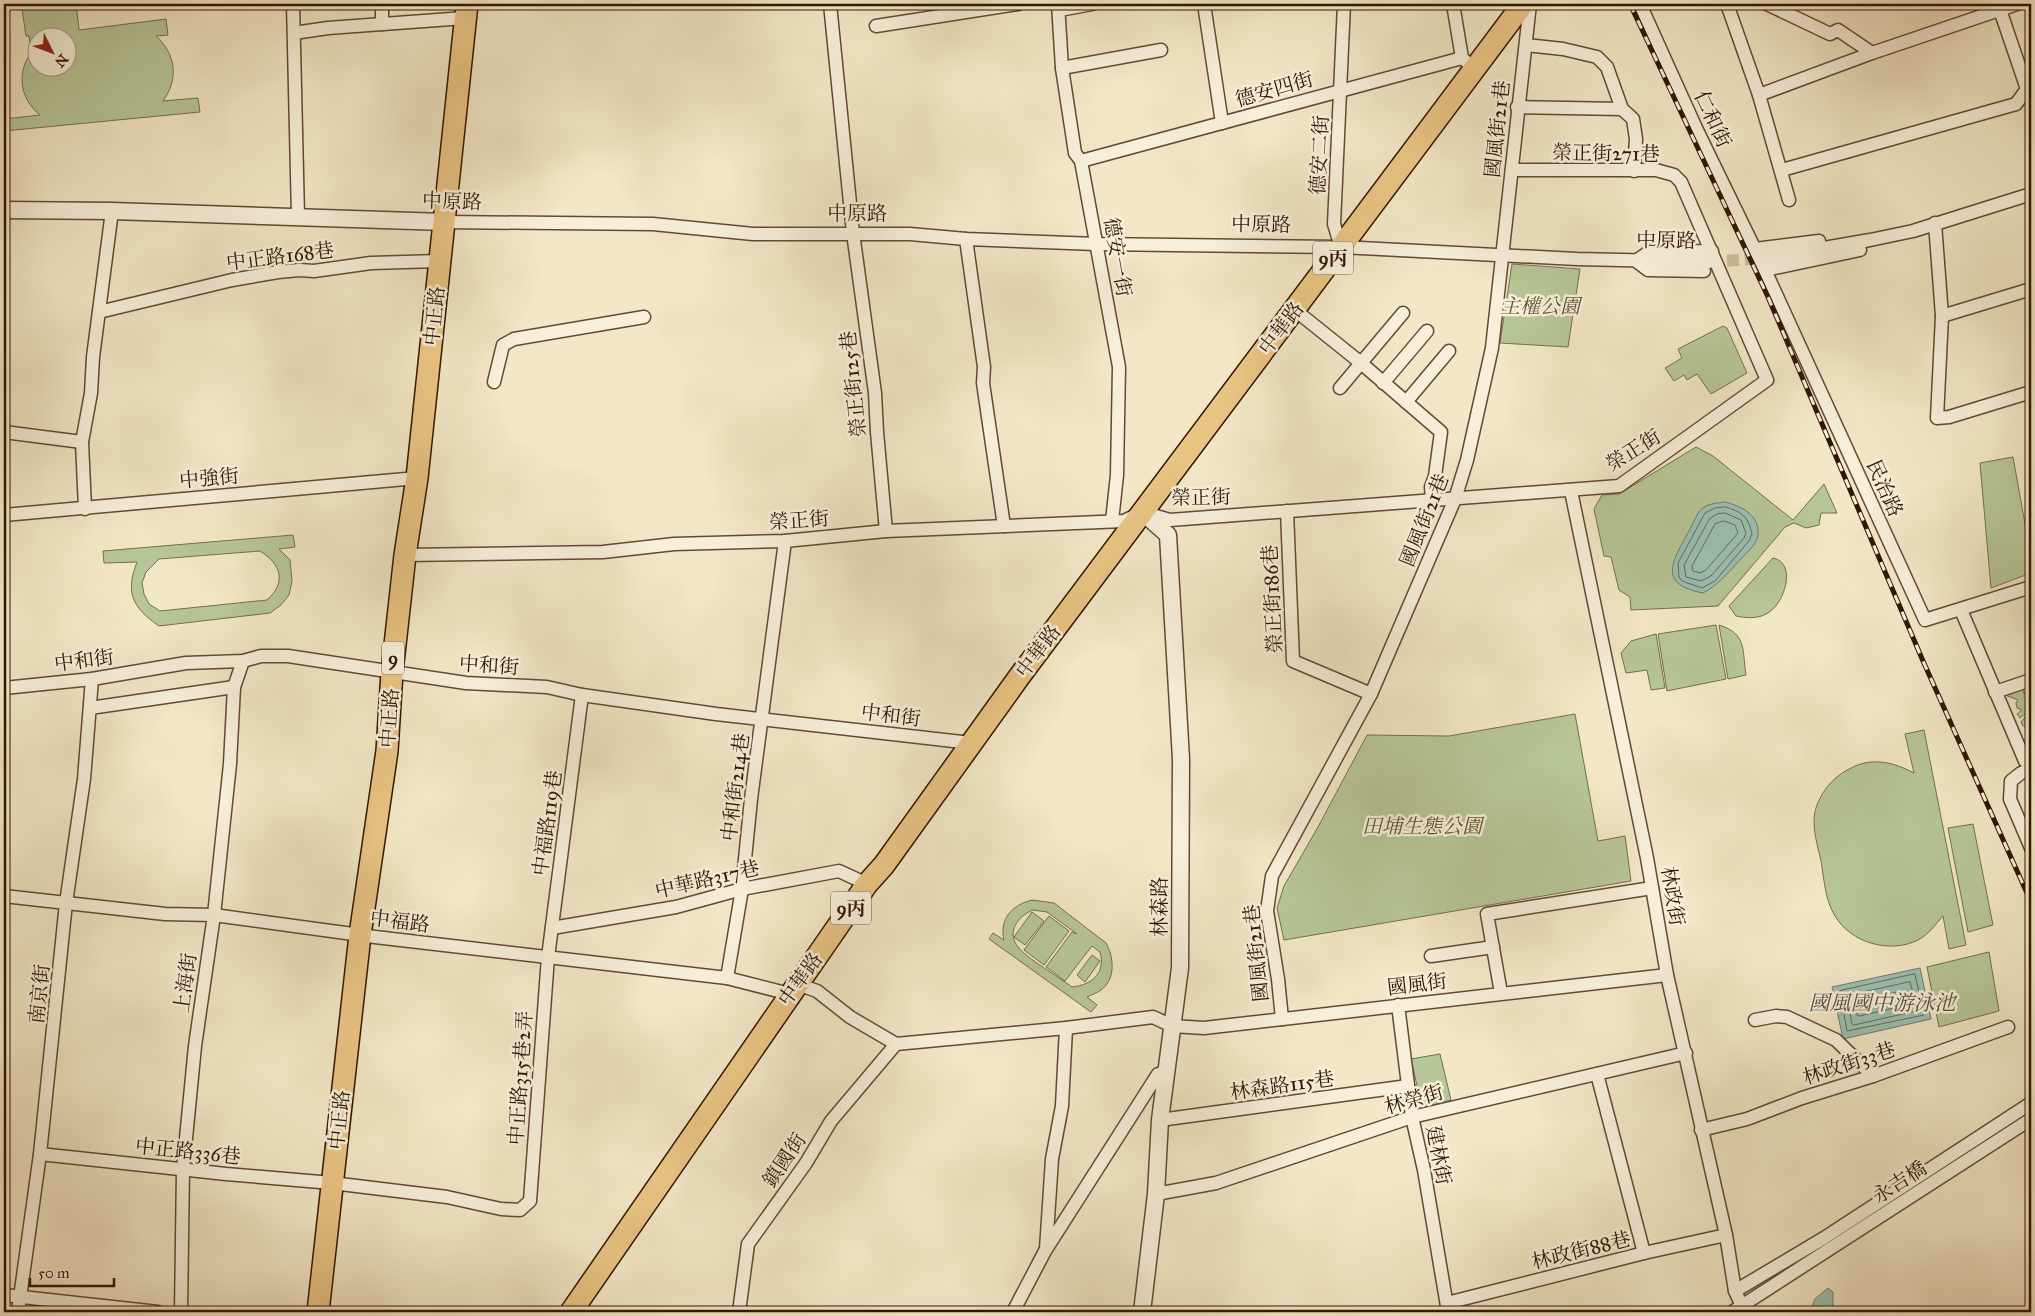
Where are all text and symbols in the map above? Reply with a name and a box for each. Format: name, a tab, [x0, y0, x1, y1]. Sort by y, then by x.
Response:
north arrow	[28, 28, 78, 78]
text: N	[51, 50, 72, 71]
street label: 德安四街	[1232, 66, 1316, 112]
street label: 國風街21巷	[1480, 79, 1514, 179]
street label: 仁和街	[1689, 87, 1737, 151]
street label: 德安二街	[1305, 114, 1333, 196]
street label: 榮正街271巷	[1552, 140, 1660, 166]
street label: 中原路	[422, 188, 482, 214]
street label: 中原路	[827, 201, 887, 225]
street label: 中原路	[1231, 211, 1291, 237]
street label: 德安一街	[1099, 216, 1137, 298]
street label: 中原路	[1636, 227, 1696, 253]
street label: 中正路168巷	[225, 237, 335, 275]
road number: 9丙	[1313, 242, 1353, 274]
street label: 中正路	[419, 285, 449, 347]
park label: 主權公園	[1500, 294, 1583, 318]
street label: 中華路	[1253, 297, 1309, 359]
street label: 榮正街125巷	[835, 330, 871, 438]
street label: 榮正街	[1601, 424, 1665, 476]
street label: 民治路	[1862, 456, 1908, 520]
street label: 中強街	[178, 463, 240, 493]
street label: 國風街21巷	[1395, 470, 1453, 570]
street label: 榮正街	[1171, 484, 1231, 510]
street label: 榮正街	[768, 506, 830, 534]
street label: 榮正街186巷	[1257, 544, 1287, 654]
street label: 中華路	[1010, 620, 1066, 682]
road number: 9	[382, 641, 404, 674]
street label: 中和街	[53, 644, 115, 676]
street label: 中和街	[458, 651, 520, 679]
street label: 中正路	[375, 687, 403, 749]
street label: 中和街	[860, 699, 922, 731]
street label: 中和街214巷	[716, 731, 754, 843]
street label: 中福路119巷	[528, 769, 566, 877]
park label: 田埔生態公園	[1362, 814, 1485, 838]
street label: 中華路317巷	[652, 855, 762, 903]
street label: 林政街	[1656, 864, 1690, 928]
street label: 林森路	[1147, 877, 1171, 937]
road number: 9丙	[831, 891, 871, 924]
street label: 國風街21巷	[1239, 903, 1273, 1003]
street label: 中福路	[369, 905, 431, 937]
street label: 中華路	[773, 948, 827, 1010]
street label: 上海街	[169, 952, 201, 1014]
street label: 南京街	[24, 963, 54, 1025]
street label: 國風街	[1386, 968, 1448, 1000]
water label: 國風國中游泳池	[1809, 990, 1957, 1016]
street label: 中正路315巷2弄	[503, 1010, 537, 1146]
street label: 林政街33巷	[1800, 1037, 1898, 1089]
street label: 林森路115巷	[1228, 1066, 1336, 1104]
street label: 林榮街	[1382, 1079, 1446, 1119]
street label: 中正路	[324, 1089, 354, 1151]
street label: 建林街	[1421, 1123, 1457, 1187]
street label: 鎮國街	[757, 1128, 811, 1192]
street label: 中正路336巷	[134, 1134, 242, 1168]
street label: 永吉橋	[1867, 1156, 1931, 1208]
street label: 林政街88巷	[1529, 1226, 1633, 1274]
scale bar	[30, 1256, 114, 1288]
text: 50 m	[38, 1264, 70, 1282]

